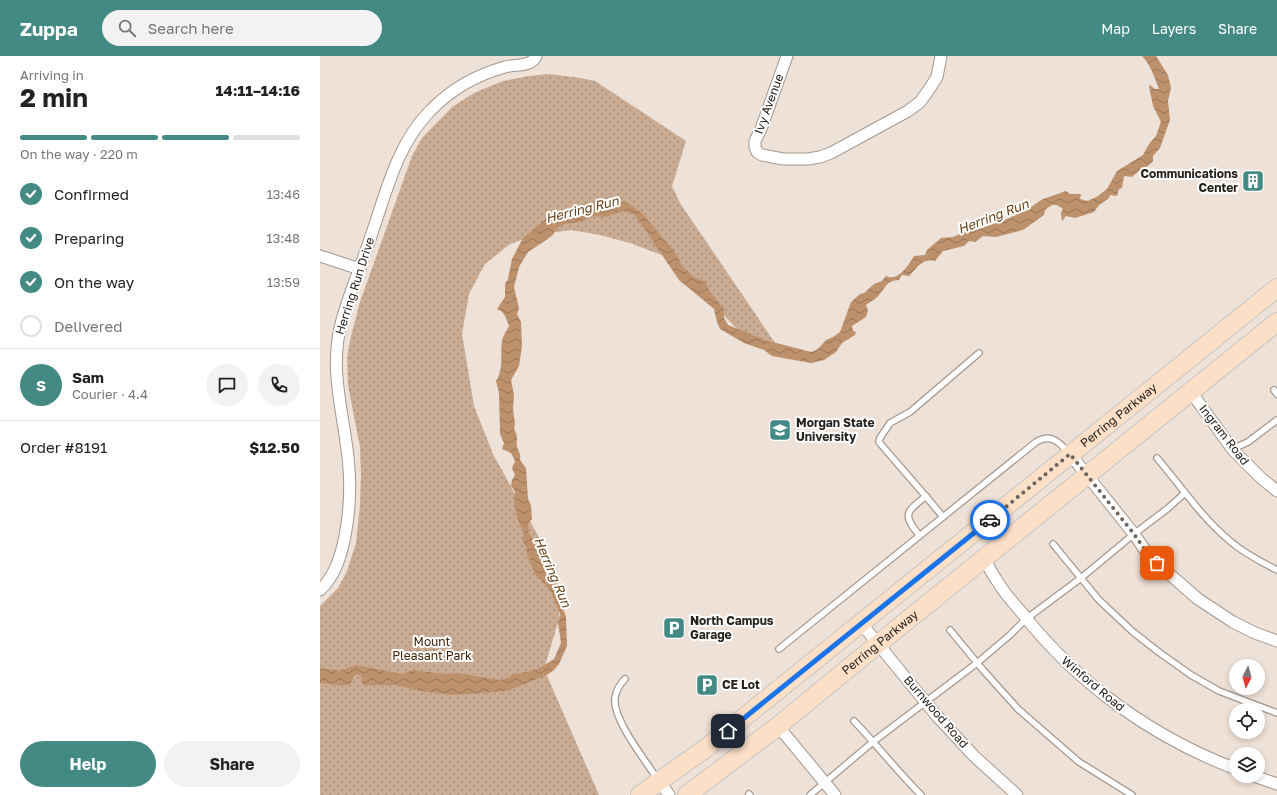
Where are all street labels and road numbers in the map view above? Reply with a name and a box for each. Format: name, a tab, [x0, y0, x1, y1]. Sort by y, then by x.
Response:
street label: Ivy Avenue	[751, 72, 786, 136]
street label: Herring Run Drive	[332, 235, 377, 337]
street label: Perring Parkway	[1077, 380, 1160, 450]
street label: Ingram Road	[1196, 401, 1253, 468]
street label: Perring Parkway	[838, 607, 921, 678]
street label: Winford Road	[1059, 653, 1128, 714]
street label: Burnwood Road	[901, 672, 972, 751]

